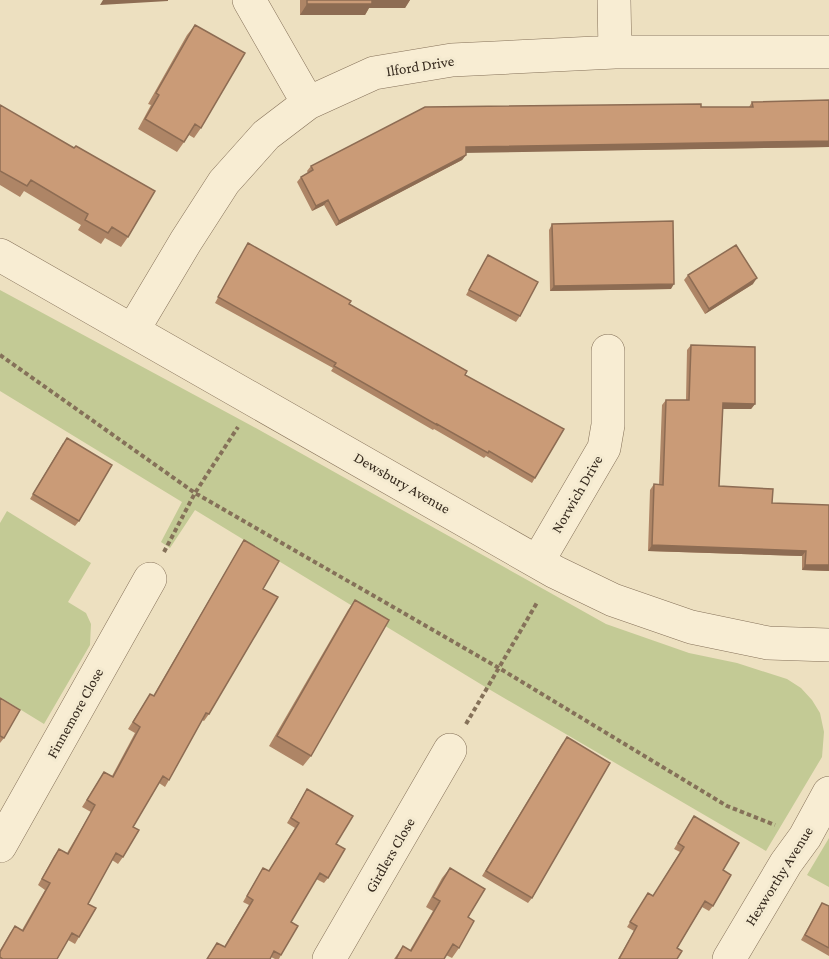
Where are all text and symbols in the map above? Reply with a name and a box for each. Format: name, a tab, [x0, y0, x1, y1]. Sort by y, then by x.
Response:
street label: Ilford Drive	[385, 53, 456, 79]
street label: Dewsbury Avenue	[351, 449, 453, 518]
street label: Norwich Drive	[548, 452, 606, 536]
street label: Finnemore Close	[44, 665, 107, 761]
street label: Girdlers Close	[362, 814, 418, 895]
street label: Hexworthy Avenue	[742, 823, 817, 929]

